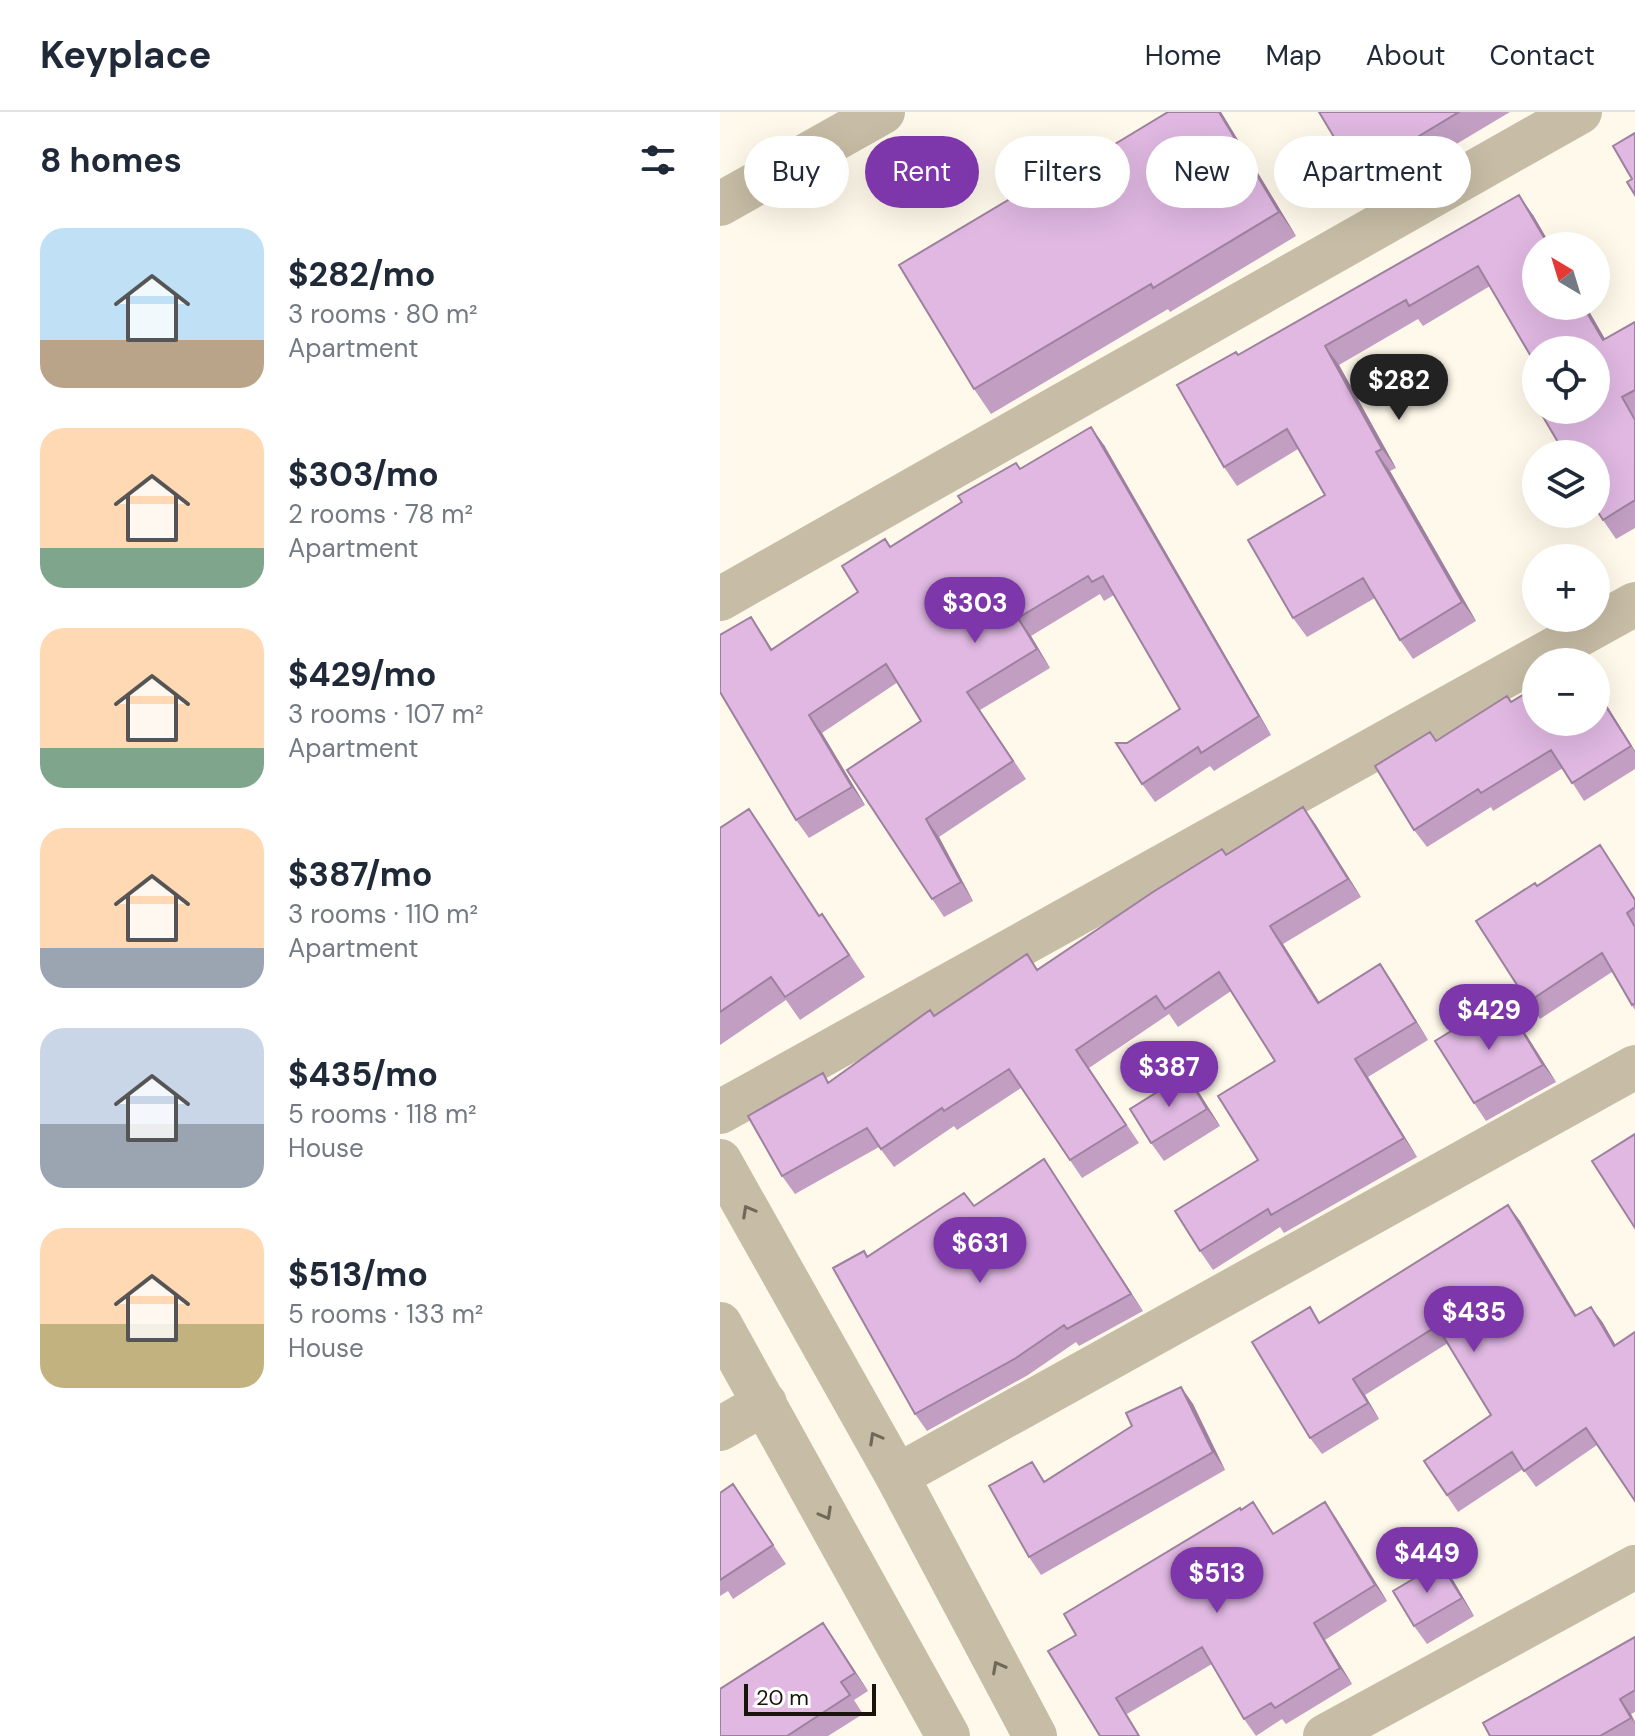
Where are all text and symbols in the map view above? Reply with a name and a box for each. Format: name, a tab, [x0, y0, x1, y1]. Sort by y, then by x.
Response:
text: Keyplace	[40, 30, 211, 80]
text: Home	[1145, 37, 1221, 74]
text: Map	[1265, 37, 1322, 74]
text: About	[1366, 37, 1445, 74]
text: Contact	[1489, 37, 1595, 74]
chip: Buy	[744, 136, 849, 208]
chip: Rent	[865, 136, 979, 208]
chip: Filters	[995, 136, 1130, 208]
chip: New	[1146, 136, 1258, 208]
chip: Apartment	[1274, 136, 1471, 208]
text: 8 homes	[40, 138, 182, 183]
icon: filters	[636, 138, 680, 182]
north arrow	[1522, 232, 1610, 320]
map controls	[1522, 232, 1610, 736]
text: $282/mo	[288, 252, 435, 297]
icon: home	[104, 260, 200, 356]
text: 3 rooms · 80 m²	[288, 297, 478, 331]
text: Apartment	[288, 331, 419, 365]
button: locate	[1522, 336, 1610, 424]
pin: $282	[1352, 354, 1446, 422]
text: $282	[1368, 363, 1430, 397]
button: layers	[1522, 440, 1610, 528]
text: $303/mo	[288, 452, 439, 497]
icon: home	[104, 460, 200, 556]
text: 2 rooms · 78 m²	[288, 497, 473, 531]
text: Apartment	[288, 531, 419, 565]
button: +	[1522, 544, 1610, 632]
pin: $303	[928, 577, 1022, 645]
text: $303	[942, 586, 1008, 620]
button: −	[1522, 648, 1610, 736]
text: $429/mo	[288, 652, 437, 697]
icon: home	[104, 660, 200, 756]
text: 3 rooms · 107 m²	[288, 697, 484, 731]
text: Apartment	[288, 731, 419, 765]
text: $387/mo	[288, 852, 432, 897]
icon: home	[104, 860, 200, 956]
text: 3 rooms · 110 m²	[288, 897, 478, 931]
text: Apartment	[288, 931, 419, 965]
pin: $429	[1442, 984, 1536, 1052]
text: $429	[1457, 993, 1521, 1027]
pin: $387	[1122, 1041, 1216, 1109]
text: $387	[1138, 1050, 1200, 1084]
text: $435/mo	[288, 1052, 438, 1097]
icon: home	[104, 1060, 200, 1156]
text: 5 rooms · 118 m²	[288, 1097, 477, 1131]
text: House	[288, 1131, 364, 1165]
one-way arrow	[742, 1205, 758, 1220]
pin: $631	[933, 1217, 1027, 1285]
text: $631	[951, 1226, 1009, 1260]
text: $513/mo	[288, 1252, 428, 1297]
icon: home	[104, 1260, 200, 1356]
pin: $435	[1427, 1286, 1521, 1354]
text: $435	[1442, 1295, 1506, 1329]
text: 5 rooms · 133 m²	[288, 1297, 483, 1331]
text: House	[288, 1331, 364, 1365]
one-way arrow	[869, 1432, 885, 1447]
one-way arrow	[816, 1505, 832, 1520]
pin: $449	[1380, 1527, 1474, 1595]
text: $449	[1394, 1536, 1460, 1570]
pin: $513	[1170, 1547, 1264, 1615]
text: $513	[1188, 1556, 1246, 1590]
one-way arrow	[993, 1661, 1008, 1675]
scale bar	[744, 1680, 876, 1716]
text: 20 m	[756, 1683, 809, 1712]

